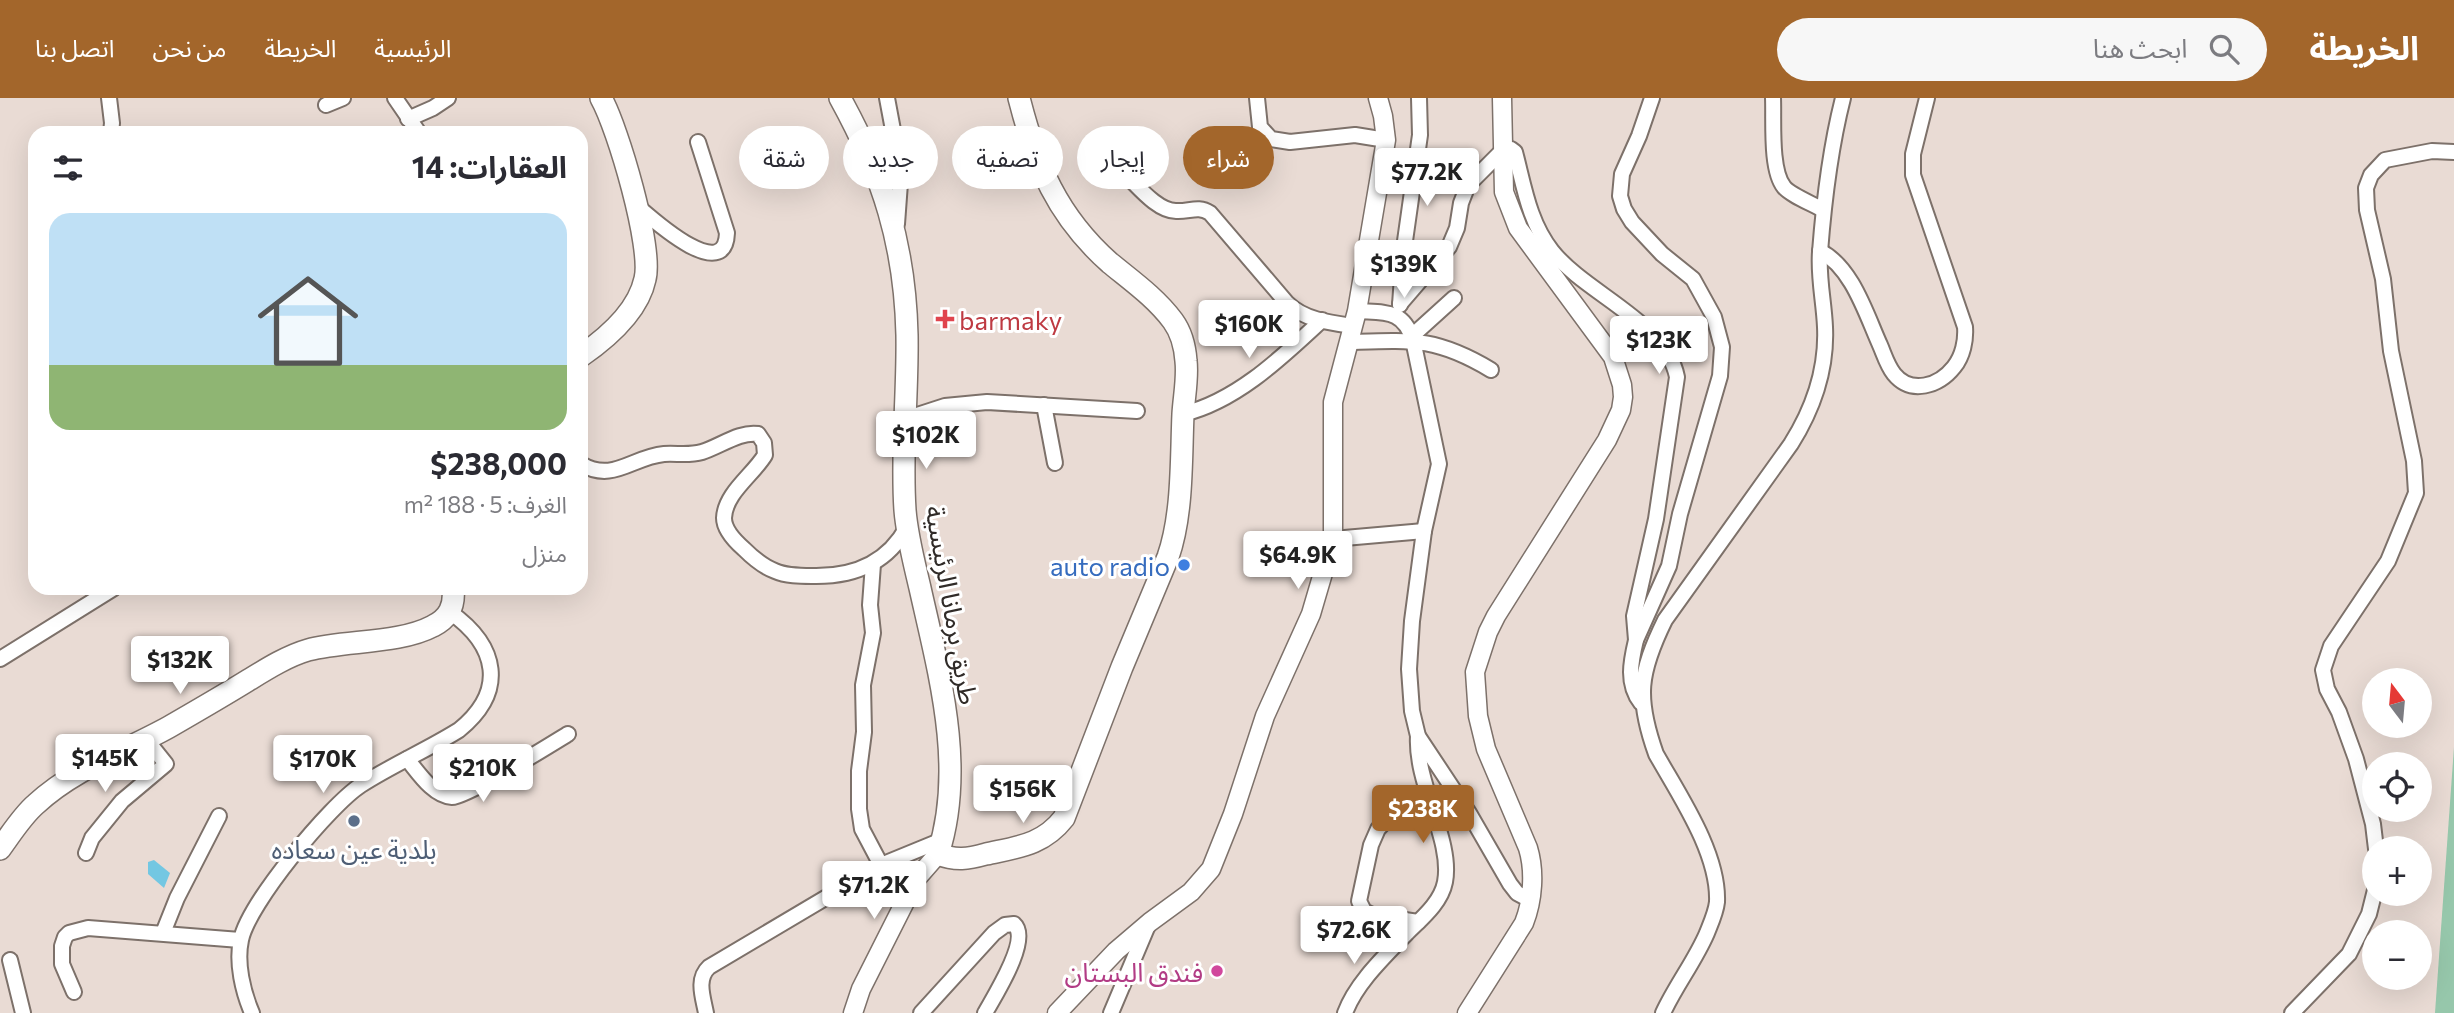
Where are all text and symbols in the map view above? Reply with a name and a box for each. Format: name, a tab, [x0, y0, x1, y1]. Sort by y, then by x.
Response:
search box	[1777, 18, 2267, 81]
text: الخريطة	[2309, 26, 2419, 67]
icon: search	[2205, 30, 2243, 68]
text: ابحث هنا	[2093, 32, 2187, 63]
text: اتصل بنا	[35, 33, 114, 62]
text: من نحن	[152, 33, 226, 62]
text: الخريطة	[264, 33, 336, 62]
text: الرئيسية	[374, 33, 452, 62]
chip: شقة	[739, 126, 829, 189]
chip: جديد	[843, 126, 938, 189]
chip: تصفية	[952, 126, 1063, 189]
chip: إيجار	[1077, 126, 1169, 189]
chip: شراء	[1183, 126, 1274, 189]
text: العقارات: 14	[412, 147, 567, 184]
pin: $77.2K	[1370, 148, 1484, 208]
icon: filters	[49, 149, 87, 187]
text: $77.2K	[1391, 157, 1463, 185]
pin: $139K	[1355, 240, 1453, 300]
text: $139K	[1370, 249, 1438, 277]
icon: home	[245, 258, 371, 384]
pin: $160K	[1200, 300, 1298, 360]
place label: barmaky	[959, 304, 1062, 335]
text: $160K	[1214, 309, 1284, 337]
marker: barmaky	[937, 311, 953, 327]
pin: $123K	[1610, 316, 1708, 376]
text: $123K	[1626, 325, 1692, 353]
pin: $102K	[877, 412, 975, 471]
text: $102K	[892, 420, 960, 448]
text: $238,000	[430, 444, 567, 481]
text: الغرف: 5 · 188 m²	[404, 490, 567, 518]
street label: طريق برمانا الرئيسية	[918, 503, 986, 707]
pin: $64.9K	[1241, 532, 1355, 591]
text: منزل	[522, 539, 567, 567]
text: $64.9K	[1259, 540, 1337, 568]
place label: auto radio	[1050, 550, 1170, 581]
marker: auto radio	[1176, 557, 1192, 573]
pin: $132K	[131, 636, 229, 696]
text: $132K	[147, 645, 213, 673]
north arrow	[2362, 668, 2432, 738]
map controls	[2362, 668, 2432, 990]
pin: $145K	[56, 734, 154, 794]
pin: $170K	[274, 736, 372, 795]
text: $145K	[71, 743, 139, 771]
text: $170K	[289, 744, 357, 772]
pin: $210K	[434, 744, 532, 804]
button: locate	[2362, 752, 2432, 822]
text: $210K	[449, 753, 517, 781]
pin: $156K	[974, 766, 1072, 825]
text: $156K	[989, 774, 1057, 802]
pin: $238K	[1374, 786, 1472, 845]
text: $238K	[1388, 794, 1458, 822]
marker: بلدية عين سعاده	[346, 813, 362, 829]
place label: بلدية عين سعاده	[271, 833, 437, 865]
button: +	[2362, 836, 2432, 906]
pin: $71.2K	[817, 862, 931, 921]
text: $71.2K	[838, 870, 910, 898]
pin: $72.6K	[1297, 906, 1411, 966]
text: $72.6K	[1317, 915, 1391, 943]
button: −	[2362, 920, 2432, 990]
place label: فندق البستان	[1064, 956, 1203, 988]
marker: فندق البستان	[1209, 963, 1225, 979]

